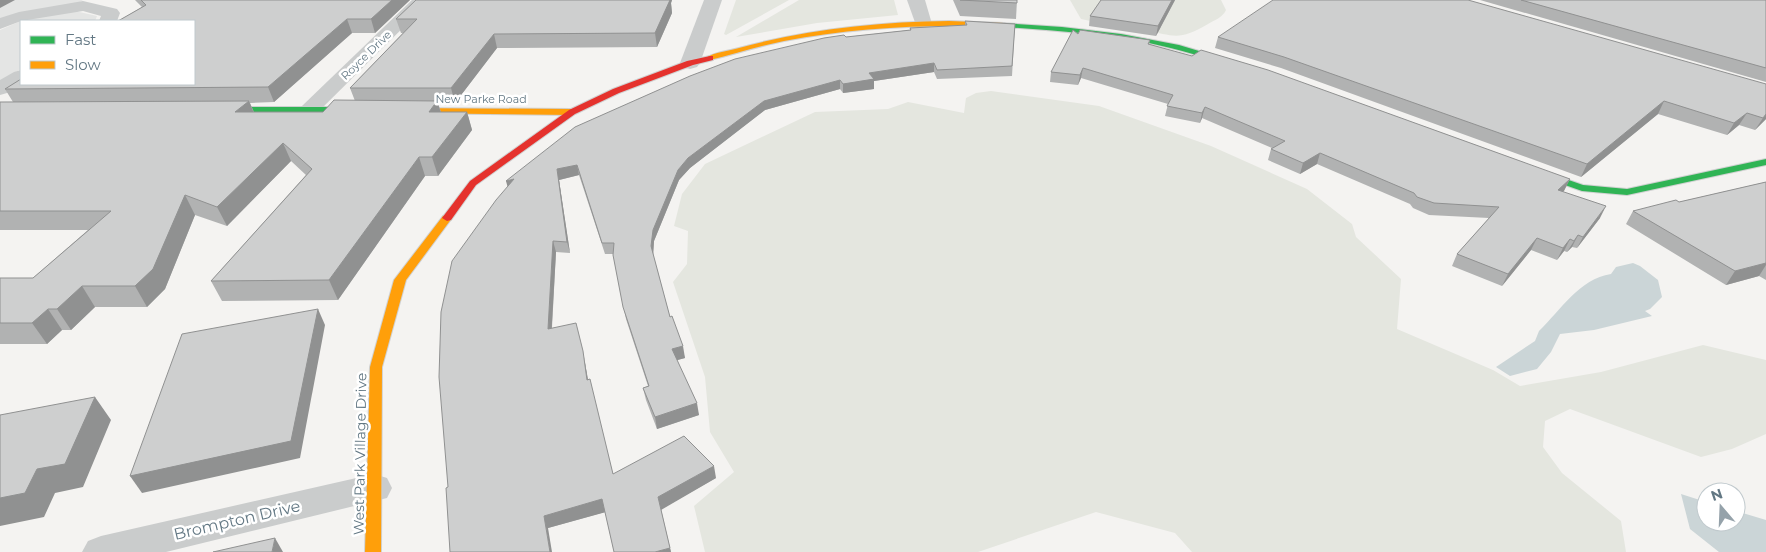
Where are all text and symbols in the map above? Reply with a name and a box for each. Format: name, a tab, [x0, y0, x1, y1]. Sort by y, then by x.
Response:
legend	[20, 20, 195, 85]
street label: Royce Drive	[338, 27, 394, 83]
text: Fast	[65, 30, 96, 49]
text: Slow	[65, 55, 101, 74]
street label: New Parke Road	[435, 92, 527, 106]
street label: West Park Village Drive	[350, 373, 370, 535]
north arrow	[1696, 482, 1746, 532]
text: N	[1708, 484, 1725, 505]
street label: Brompton Drive	[172, 496, 302, 544]

